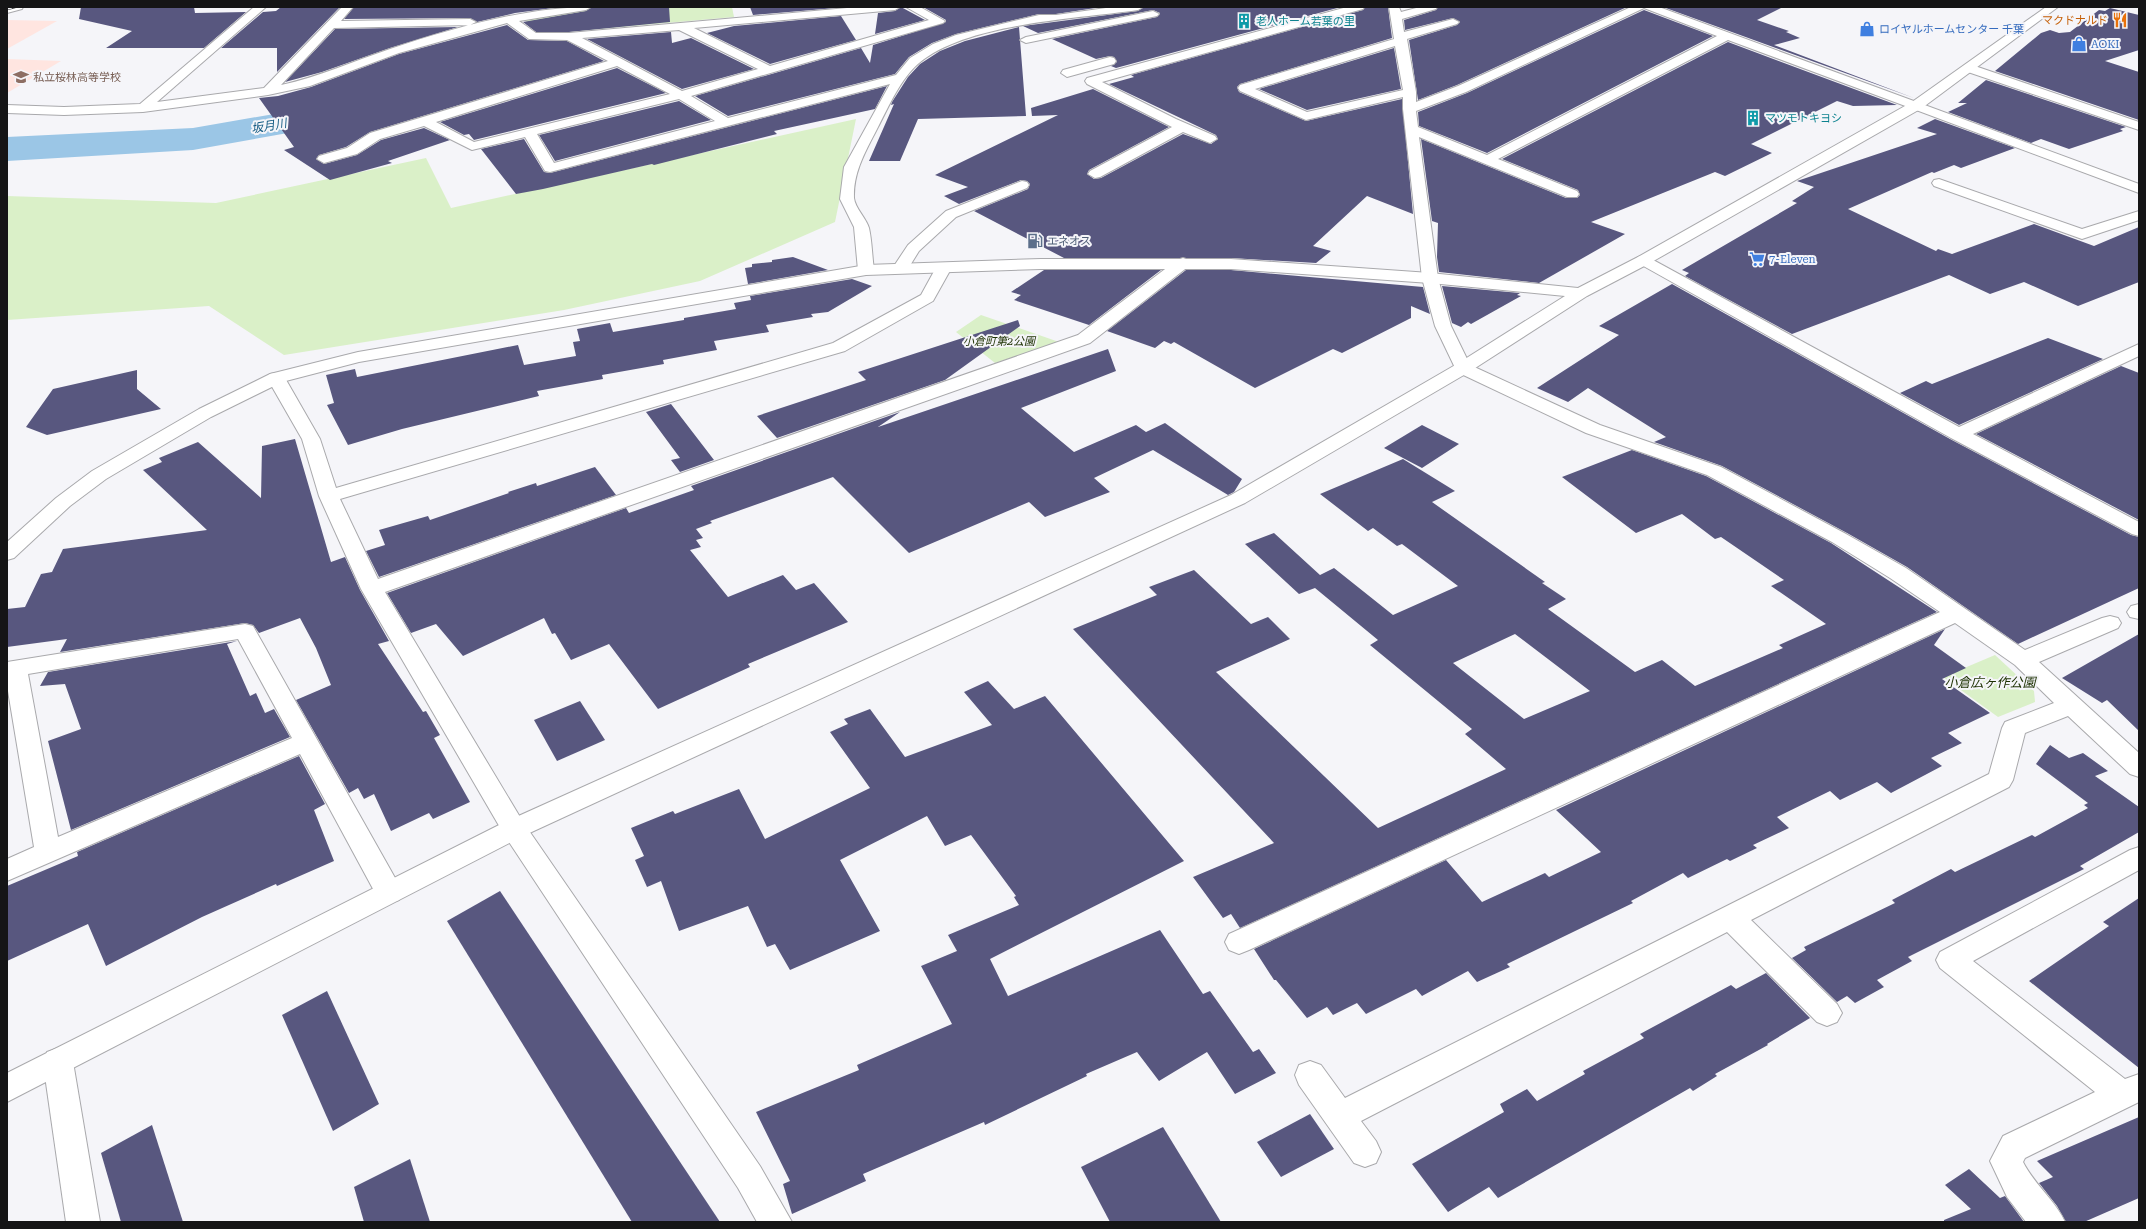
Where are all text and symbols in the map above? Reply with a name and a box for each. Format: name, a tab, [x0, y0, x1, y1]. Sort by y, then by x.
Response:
restaurant icon: マクドナルド	[2111, 11, 2129, 29]
building icon: 老人ホーム若葉の里	[1235, 12, 1253, 30]
place label: マクドナルド	[2042, 14, 2108, 27]
place label: 老人ホーム若葉の里	[1256, 15, 1355, 28]
shop icon: ロイヤルホームセンター 千葉	[1858, 20, 1876, 38]
place label: ロイヤルホームセンター 千葉	[1879, 23, 2024, 36]
shop icon: AOKI	[2070, 35, 2088, 53]
place label: AOKI	[2091, 38, 2119, 51]
school or university icon: 私立桜林高等学校	[12, 68, 30, 86]
place label: 私立桜林高等学校	[33, 71, 121, 84]
building icon: マツモトキヨシ	[1744, 109, 1762, 127]
place label: マツモトキヨシ	[1765, 112, 1842, 125]
water label: 坂月川	[250, 116, 290, 136]
fuel station icon: エネオス	[1026, 232, 1044, 250]
place label: エネオス	[1047, 235, 1091, 248]
supermarket icon: 7-Eleven	[1748, 250, 1766, 268]
place label: 7-Eleven	[1769, 253, 1816, 266]
park label: 小倉町第2公園	[963, 335, 1037, 348]
park label: 小倉広ヶ作公園	[1944, 675, 2037, 690]

